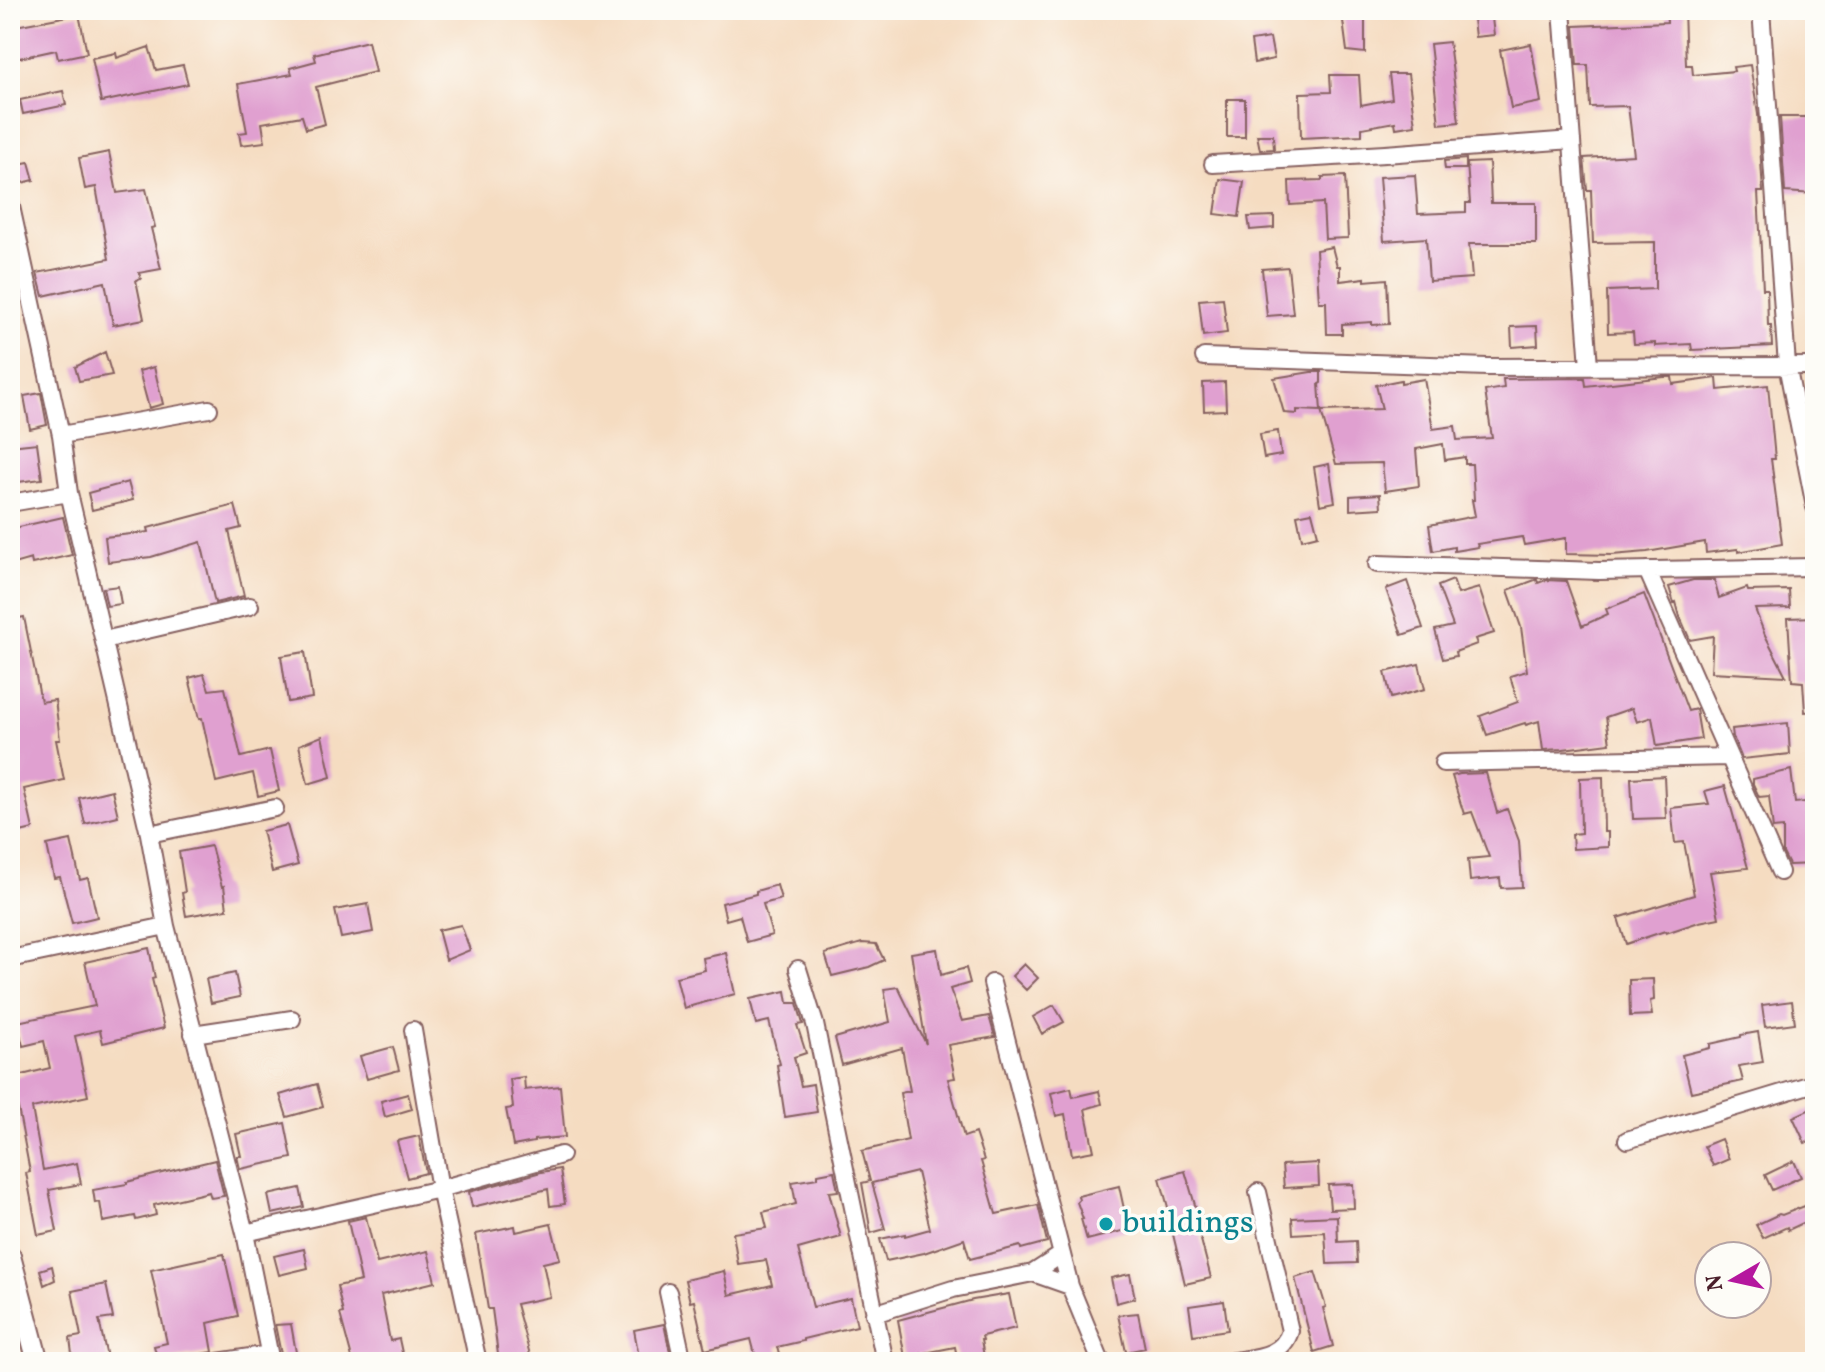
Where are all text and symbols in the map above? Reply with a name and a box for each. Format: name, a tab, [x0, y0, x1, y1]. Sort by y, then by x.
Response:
place label: buildings	[1122, 1202, 1254, 1246]
marker: buildings	[1097, 1215, 1115, 1233]
north arrow	[1693, 1240, 1773, 1320]
text: N	[1699, 1272, 1732, 1293]

